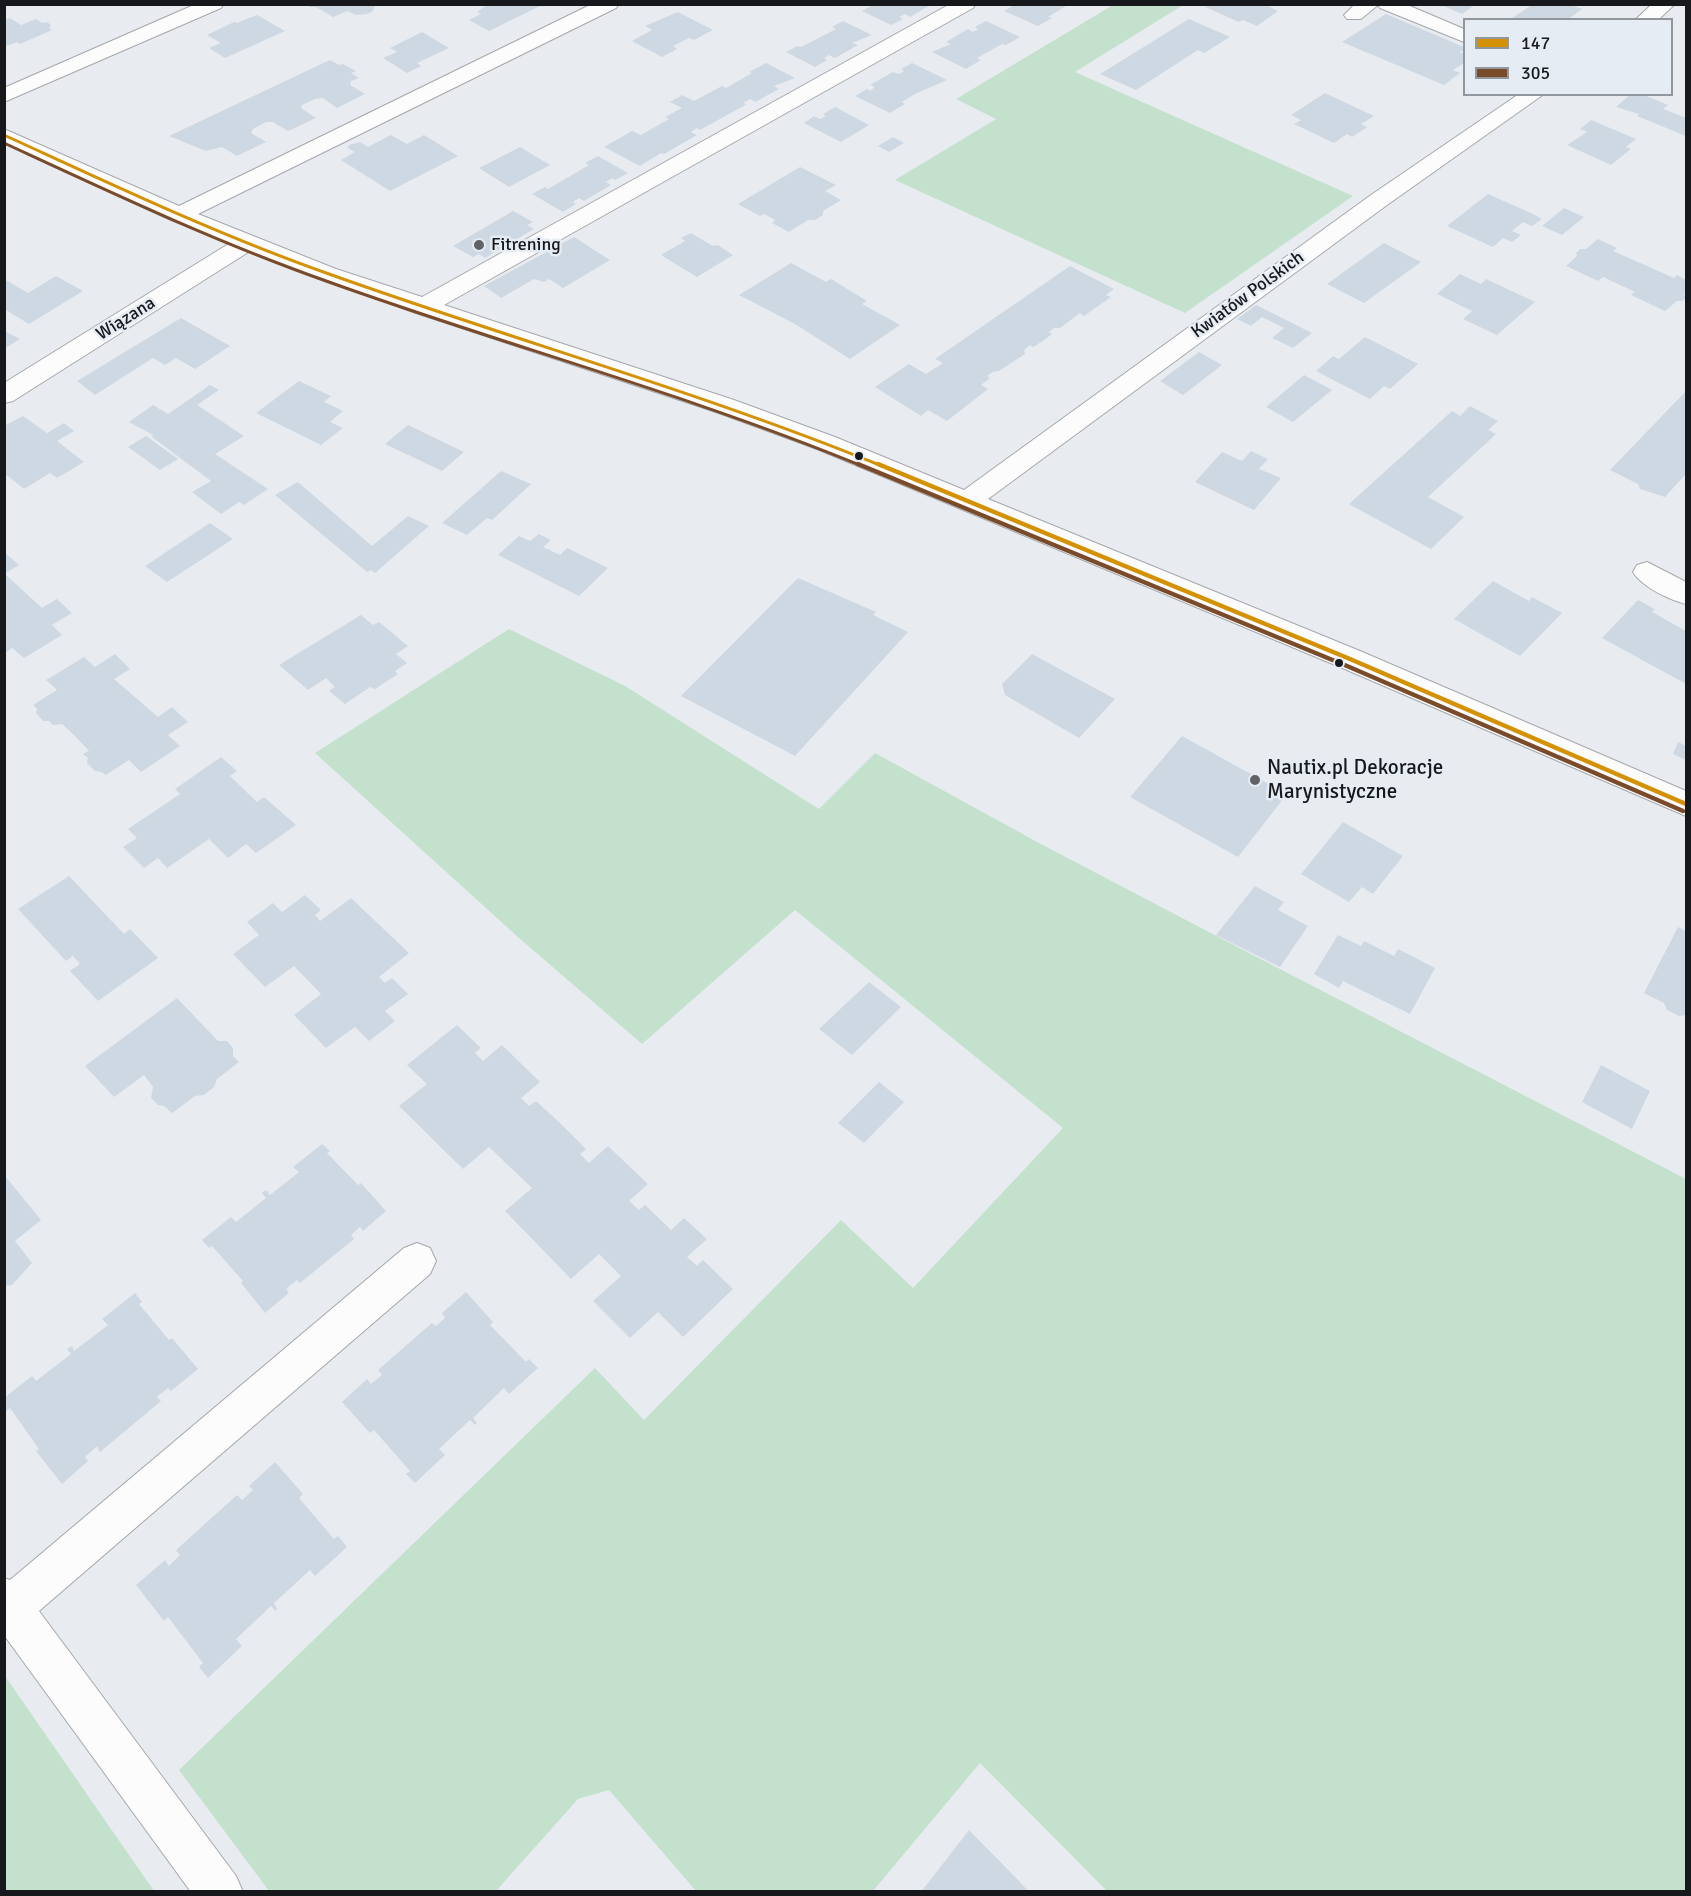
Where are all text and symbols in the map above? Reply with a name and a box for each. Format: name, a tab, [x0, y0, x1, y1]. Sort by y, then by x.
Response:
legend	[1463, 18, 1673, 96]
text: 147	[1521, 32, 1550, 54]
text: 305	[1521, 62, 1550, 84]
place label: Fitrening	[491, 234, 561, 256]
marker: Fitrening	[472, 238, 486, 252]
street label: Kwiatów Polskich	[1187, 247, 1309, 343]
street label: Wiązana	[93, 292, 159, 346]
unlabelled marker	[853, 450, 865, 462]
unlabelled marker	[1333, 657, 1345, 669]
place label: Nautix.pl Dekoracje Marynistyczne	[1267, 755, 1443, 805]
marker: Nautix.pl Dekoracje Marynistyczne	[1248, 773, 1262, 787]

